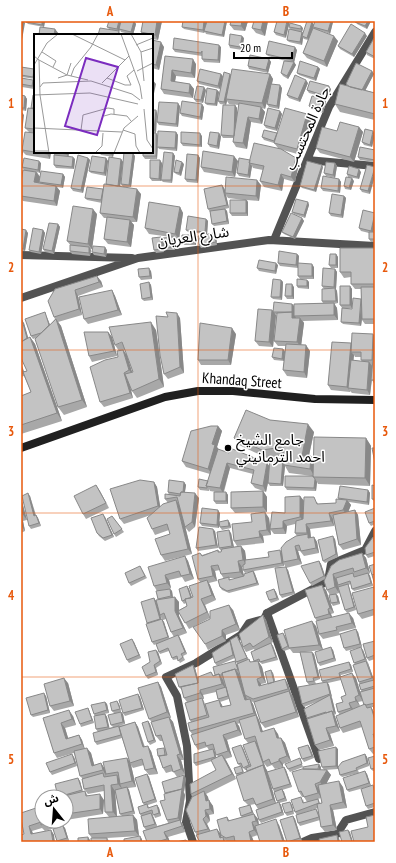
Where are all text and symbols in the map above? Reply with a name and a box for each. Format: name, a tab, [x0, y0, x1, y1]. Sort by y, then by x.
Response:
text: A	[106, 3, 114, 20]
text: B	[283, 3, 289, 20]
inset map	[34, 34, 153, 153]
scale bar	[234, 34, 292, 60]
text: 20 m	[240, 40, 261, 55]
street label: جادة المحتسب	[280, 83, 334, 173]
text: 1	[8, 95, 14, 112]
text: 1	[382, 95, 388, 112]
street label: شارع العريان	[156, 222, 231, 253]
text: 2	[8, 259, 14, 276]
text: 2	[382, 259, 388, 276]
street label: Khandaq Street	[202, 368, 282, 392]
text: 3	[8, 423, 14, 440]
text: 3	[382, 423, 388, 440]
place label: جامع الشيخ احمد الترمانيني	[236, 430, 325, 468]
marker: جامع الشيخ احمد الترمانيني	[223, 443, 233, 453]
text: 4	[8, 587, 15, 604]
text: 4	[382, 587, 389, 604]
text: 5	[8, 751, 14, 768]
text: 5	[382, 751, 388, 768]
north arrow	[34, 789, 74, 829]
text: ش	[42, 791, 60, 808]
text: A	[106, 844, 114, 861]
text: B	[283, 844, 289, 861]

